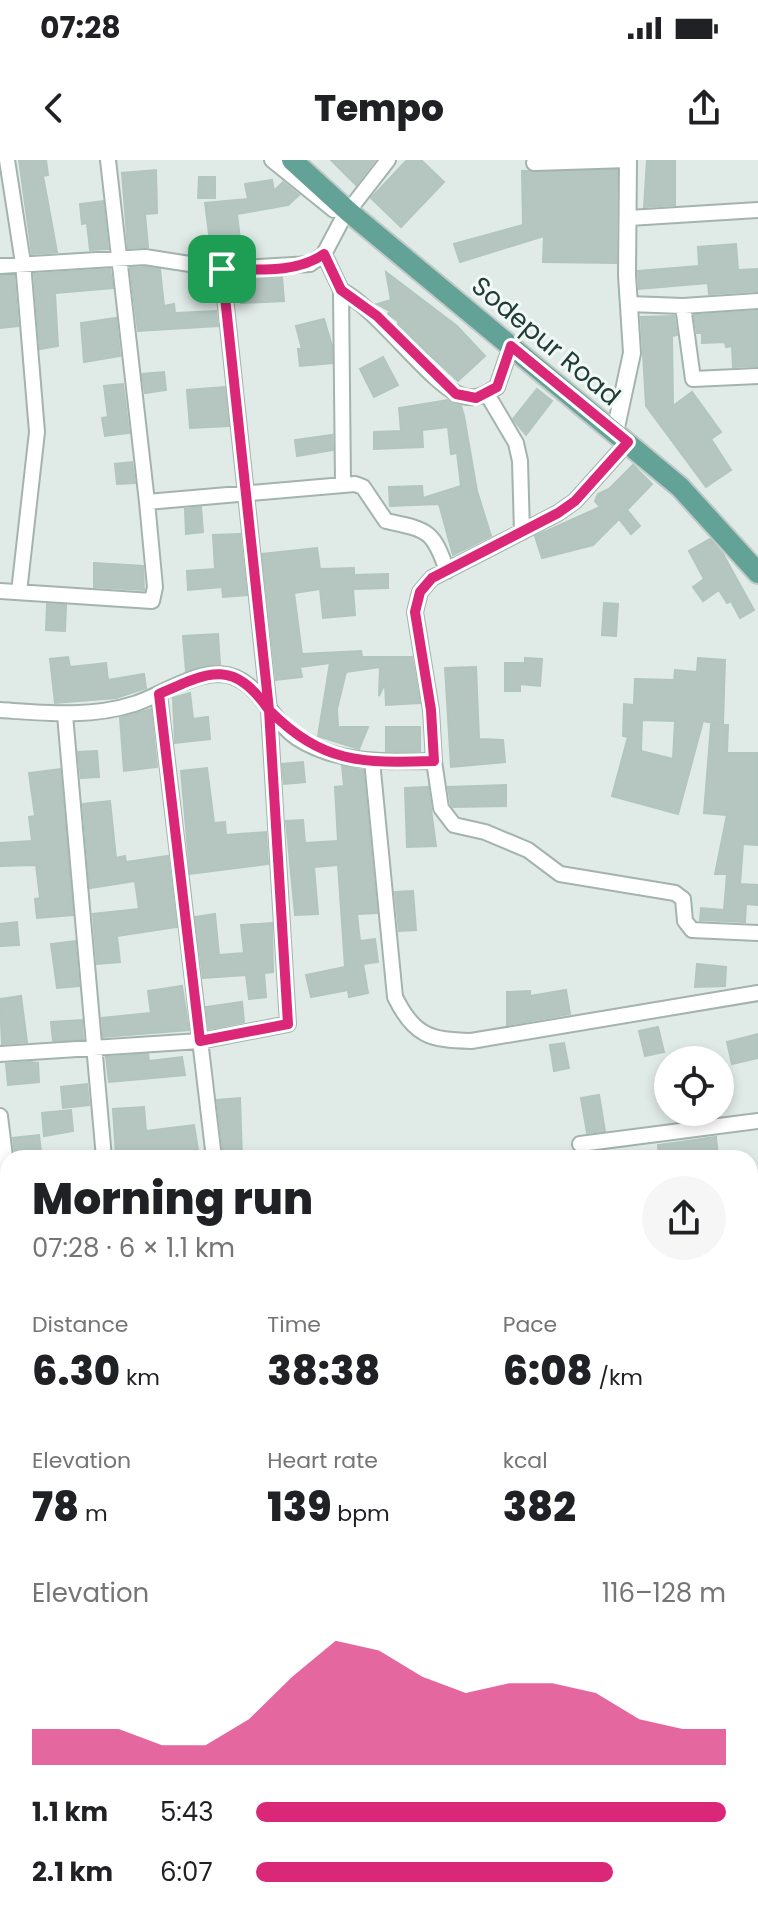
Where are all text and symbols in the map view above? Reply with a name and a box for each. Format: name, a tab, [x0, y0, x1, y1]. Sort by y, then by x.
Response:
text: 07:28	[40, 6, 121, 49]
text: Tempo	[314, 83, 444, 134]
icon: back	[32, 86, 76, 130]
icon: share	[682, 86, 726, 130]
pin	[188, 235, 256, 303]
icon: arrive	[200, 247, 244, 291]
street label: Sodepur Road	[464, 268, 628, 414]
map controls	[654, 1046, 734, 1126]
button: locate	[654, 1046, 734, 1126]
text: Morning run	[32, 1168, 313, 1229]
button: share	[642, 1176, 726, 1260]
text: 07:28 · 6 × 1.1 km	[32, 1230, 235, 1266]
text: Distance	[32, 1309, 128, 1340]
text: Time	[267, 1309, 321, 1340]
text: Pace	[503, 1309, 557, 1340]
text: 6.30	[32, 1343, 120, 1399]
text: 38:38	[267, 1343, 380, 1399]
text: 6:08	[503, 1343, 593, 1399]
text: km	[120, 1362, 160, 1393]
text: /km	[593, 1362, 643, 1393]
text: Elevation	[32, 1445, 131, 1476]
text: Heart rate	[267, 1445, 378, 1476]
text: kcal	[503, 1445, 548, 1476]
text: 78	[32, 1479, 79, 1535]
text: 139	[267, 1479, 331, 1535]
text: 382	[503, 1479, 576, 1535]
text: m	[79, 1498, 108, 1529]
text: bpm	[331, 1498, 390, 1529]
text: Elevation	[32, 1575, 149, 1611]
text: 116–128 m	[602, 1575, 726, 1611]
text: 1.1 km	[32, 1794, 108, 1830]
text: 5:43	[160, 1794, 214, 1830]
text: 2.1 km	[32, 1854, 113, 1890]
text: 6:07	[160, 1854, 213, 1890]

